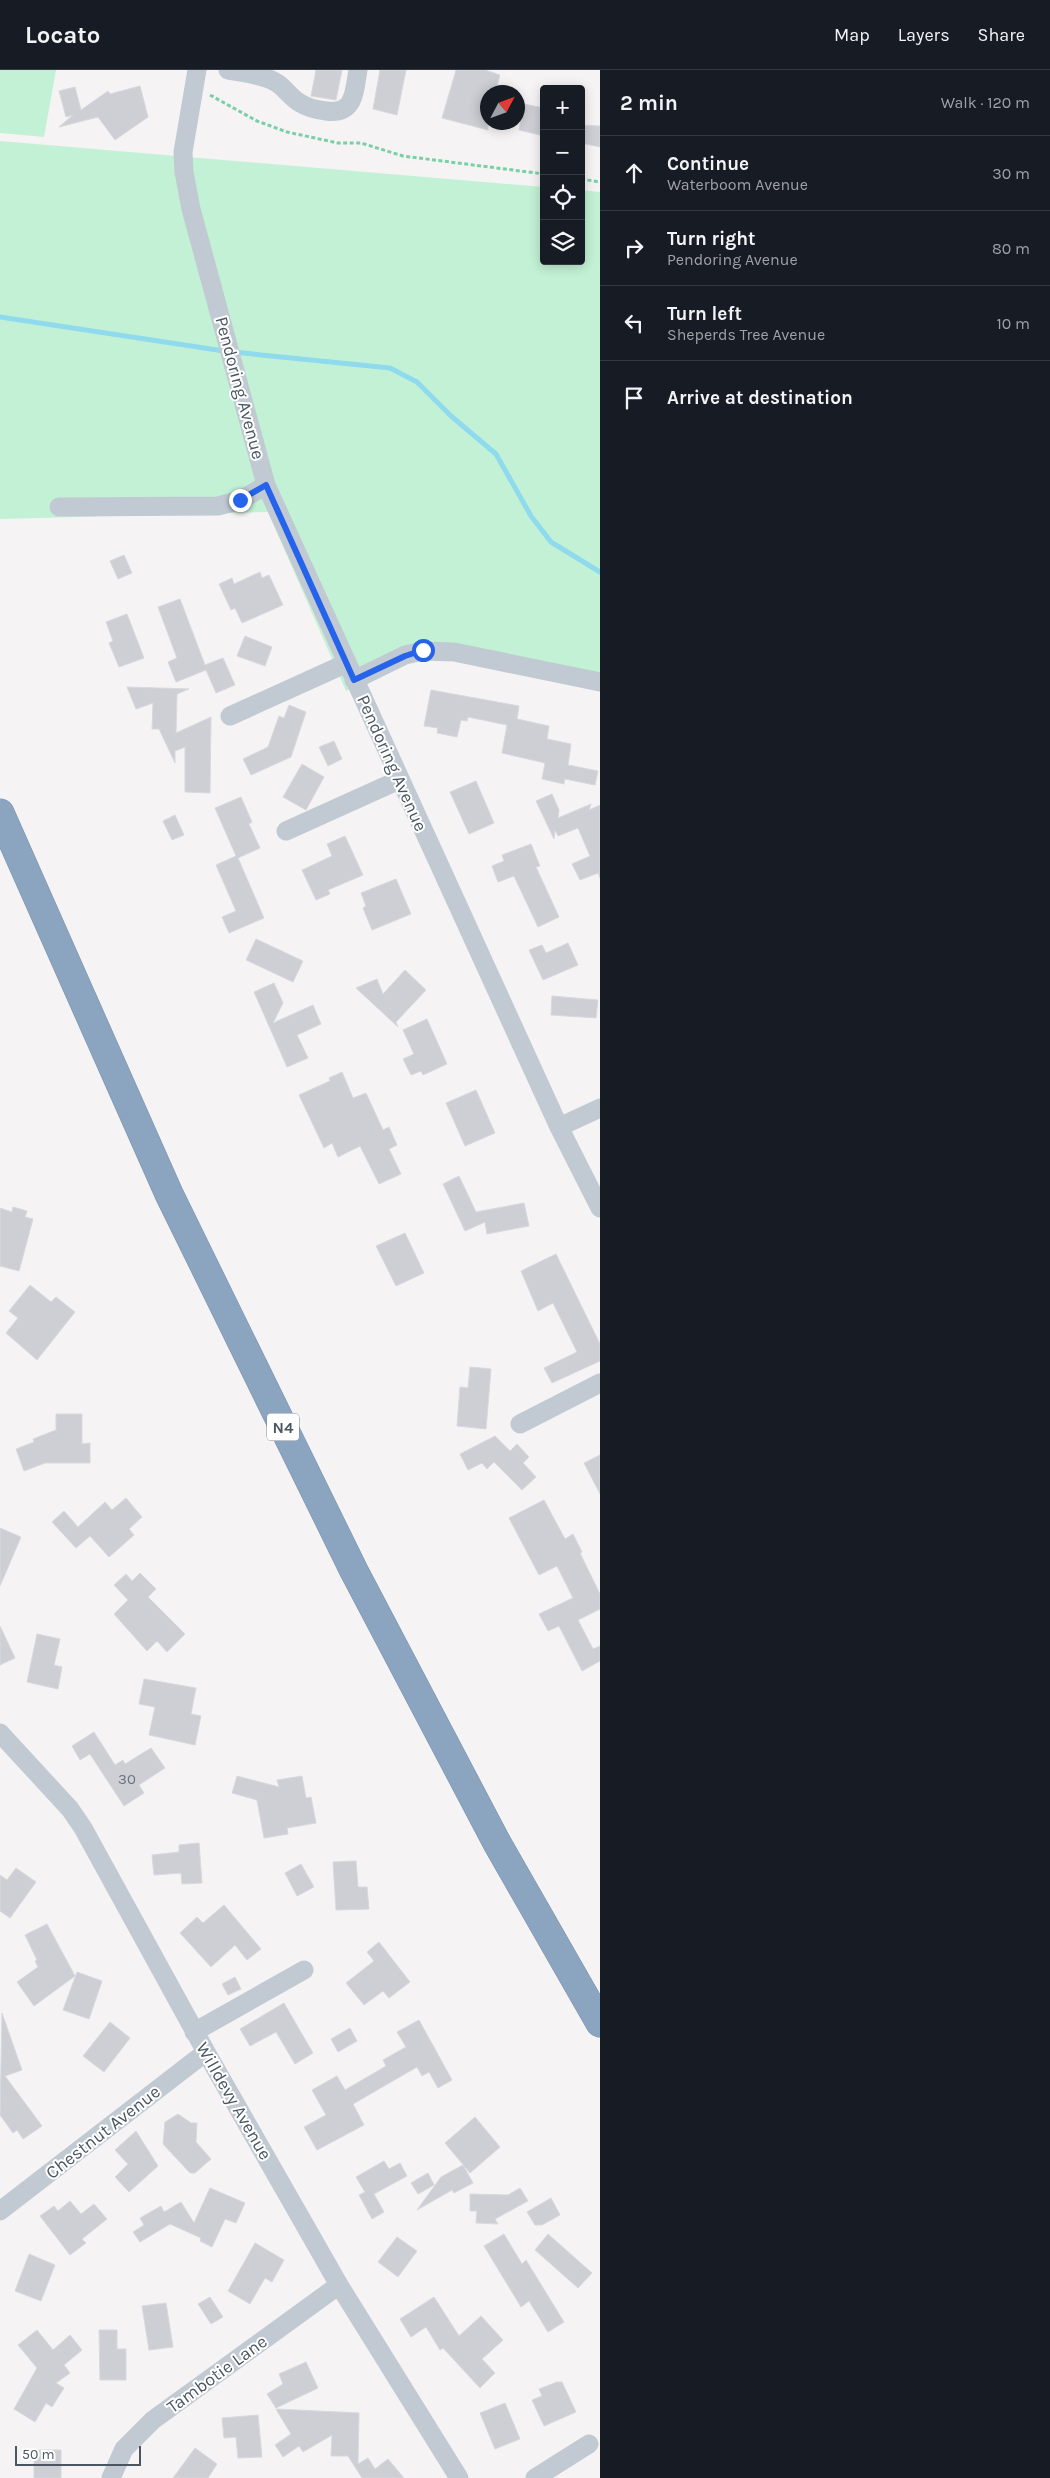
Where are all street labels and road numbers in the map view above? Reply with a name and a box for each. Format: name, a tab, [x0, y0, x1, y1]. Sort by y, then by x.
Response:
street label: Pendoring Avenue	[210, 314, 270, 462]
street label: Pendoring Avenue	[352, 691, 432, 835]
road number: N4	[267, 1414, 299, 1440]
street label: Willdevy Avenue	[191, 2038, 277, 2164]
street label: Chestnut Avenue	[41, 2080, 165, 2184]
street label: Tambotie Lane	[162, 2330, 272, 2418]

